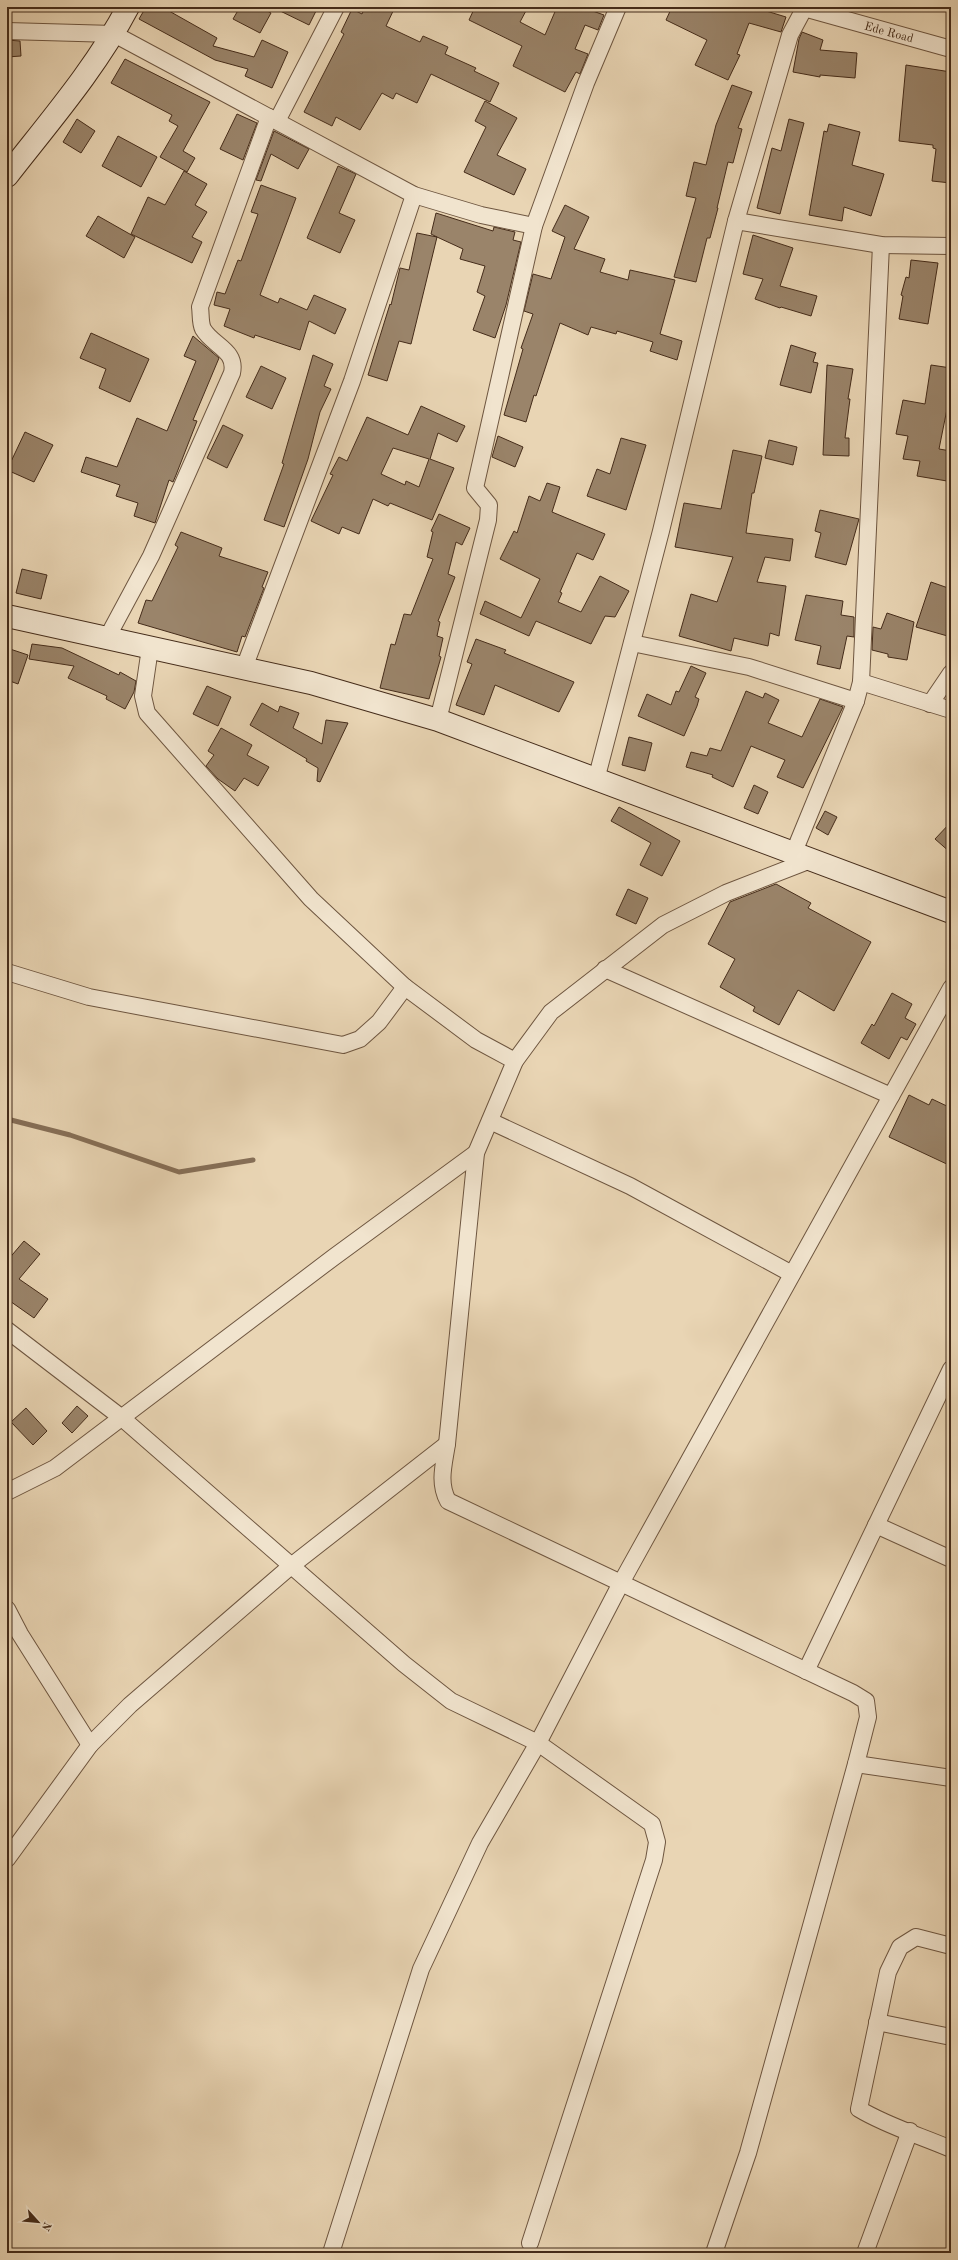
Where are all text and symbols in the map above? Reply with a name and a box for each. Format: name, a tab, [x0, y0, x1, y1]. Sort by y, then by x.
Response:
street label: Ede Road	[863, 21, 915, 45]
north arrow	[18, 2202, 58, 2242]
text: N	[38, 2220, 52, 2233]

